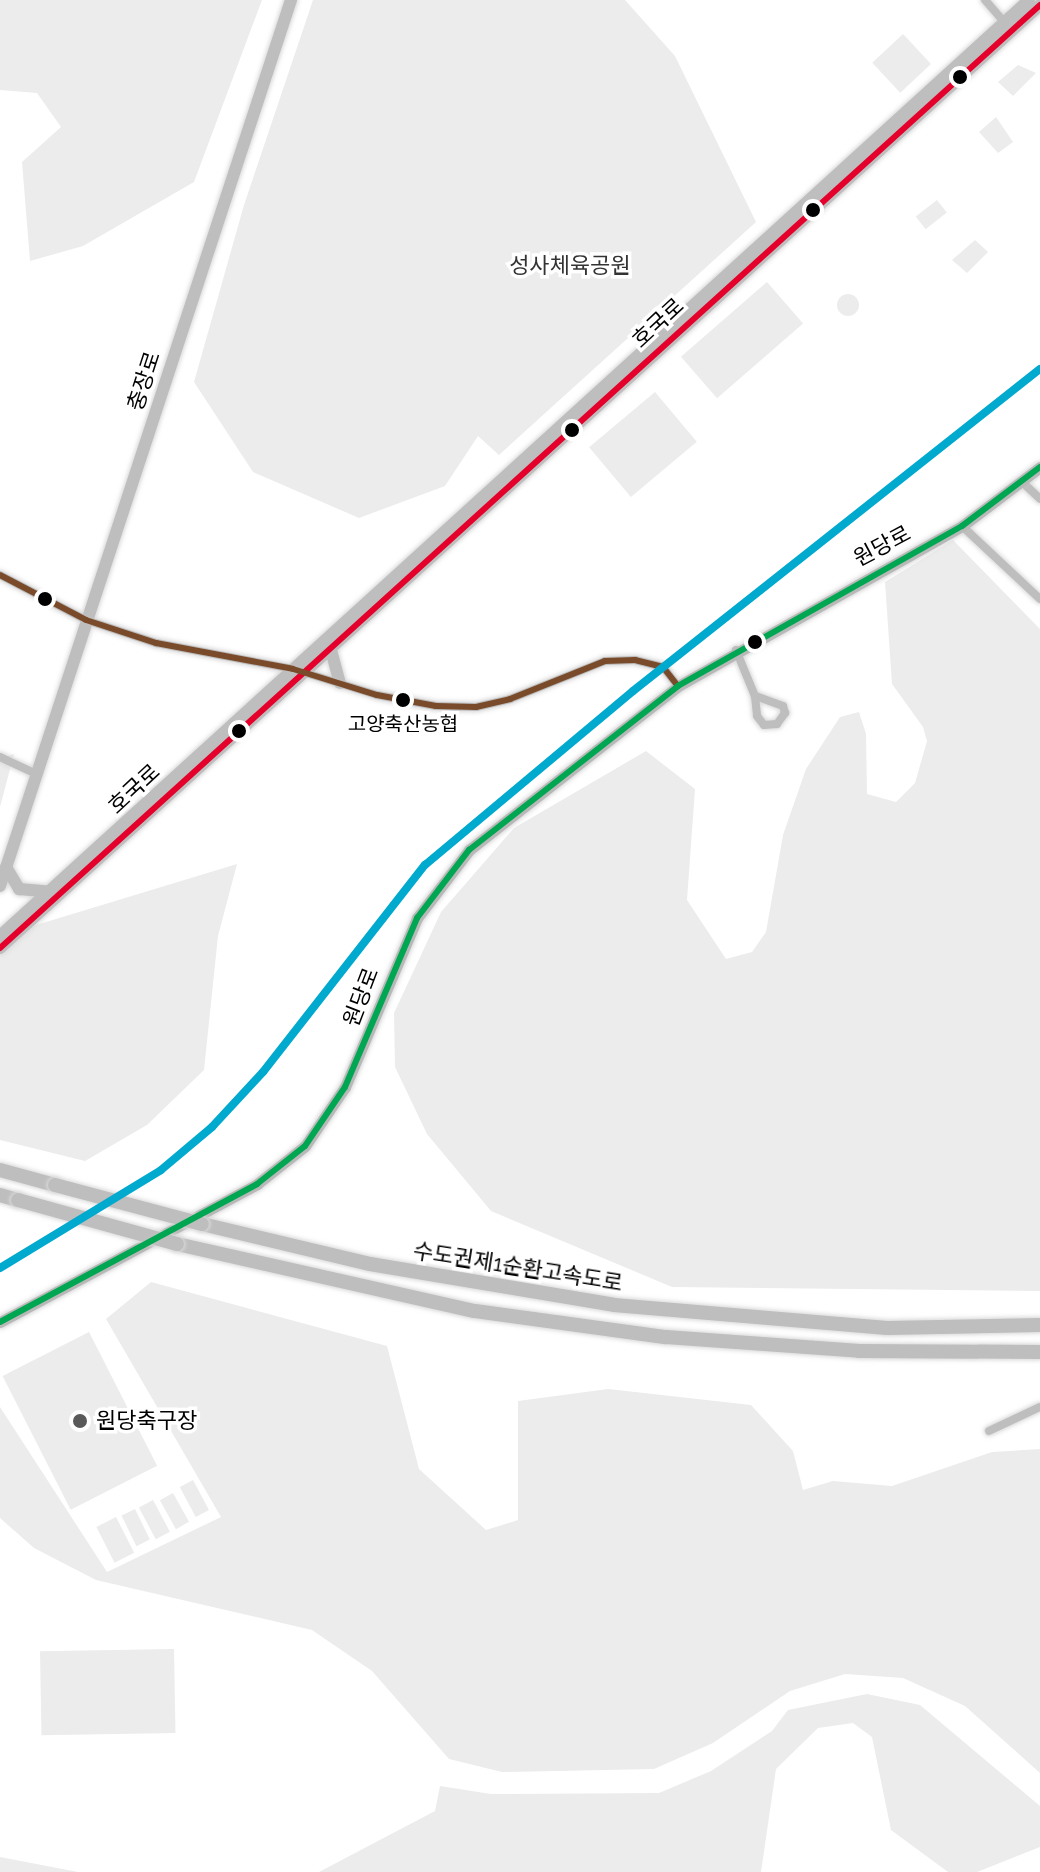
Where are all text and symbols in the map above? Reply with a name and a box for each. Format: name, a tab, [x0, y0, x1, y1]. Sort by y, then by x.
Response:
unlabelled marker	[952, 69, 968, 85]
unlabelled marker	[805, 202, 821, 218]
park label: 성사체육공원	[509, 253, 631, 279]
street label: 호국로	[627, 293, 689, 353]
street label: 충장로	[122, 348, 166, 414]
unlabelled marker	[564, 422, 580, 438]
street label: 원당로	[849, 520, 915, 572]
unlabelled marker	[37, 591, 53, 607]
unlabelled marker	[747, 634, 763, 650]
marker: 고양축산농협	[395, 692, 411, 708]
place label: 고양축산농협	[348, 712, 458, 736]
unlabelled marker	[231, 723, 247, 739]
street label: 호국로	[103, 759, 165, 819]
street label: 원당로	[338, 964, 384, 1030]
street label: 수도권제1순환고속도로	[411, 1237, 625, 1297]
place label: 원당축구장	[96, 1408, 197, 1434]
marker: 원당축구장	[71, 1412, 89, 1430]

